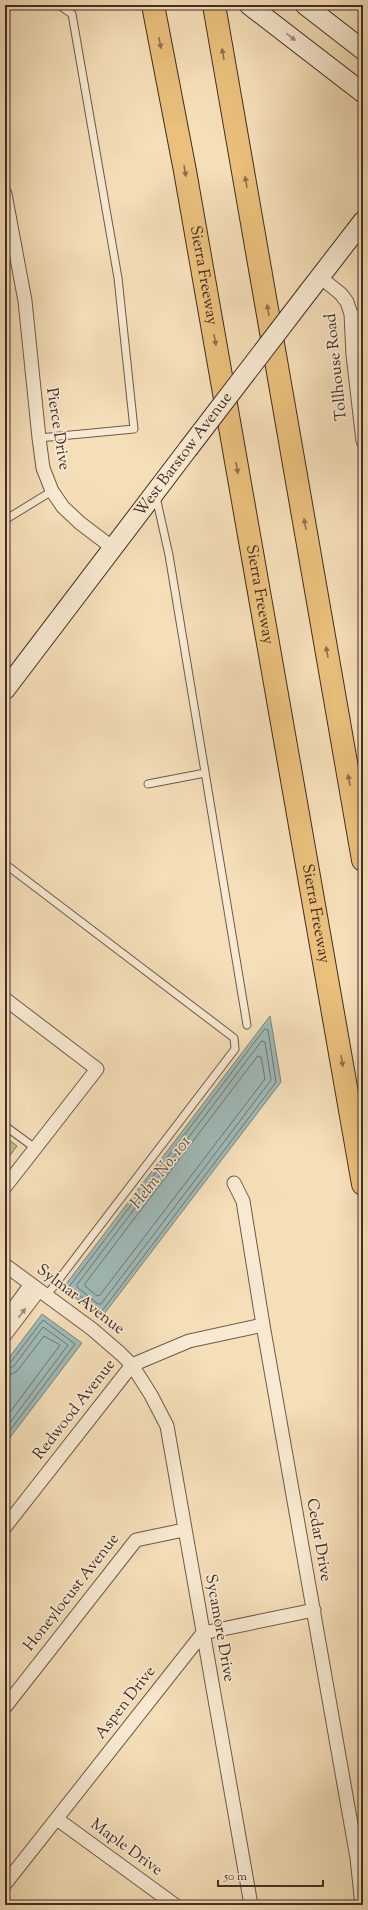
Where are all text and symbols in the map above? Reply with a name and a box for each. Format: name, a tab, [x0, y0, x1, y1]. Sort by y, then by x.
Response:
one-way arrow	[286, 33, 297, 42]
one-way arrow	[157, 37, 163, 49]
one-way arrow	[220, 48, 226, 60]
one-way arrow	[182, 165, 188, 177]
one-way arrow	[243, 176, 249, 188]
street label: Sierra Freeway	[183, 224, 223, 327]
one-way arrow	[265, 304, 271, 316]
street label: Tollhouse Road	[320, 312, 354, 422]
one-way arrow	[212, 334, 218, 346]
street label: Pierce Drive	[39, 386, 75, 472]
street label: West Barstow Avenue	[129, 388, 239, 522]
one-way arrow	[235, 462, 241, 474]
one-way arrow	[302, 518, 308, 530]
street label: Sierra Freeway	[239, 543, 279, 646]
one-way arrow	[324, 646, 330, 658]
one-way arrow	[346, 774, 352, 786]
street label: Sierra Freeway	[295, 862, 336, 965]
one-way arrow	[339, 1055, 345, 1067]
water label: Helm No. 101	[125, 1131, 197, 1215]
street label: Sylmar Avenue	[31, 1259, 129, 1341]
one-way arrow	[18, 1307, 26, 1318]
street label: Redwood Avenue	[28, 1355, 122, 1465]
street label: Cedar Drive	[299, 1497, 337, 1583]
street label: Honeylocust Avenue	[19, 1529, 125, 1657]
street label: Sycamore Drive	[198, 1572, 240, 1684]
street label: Aspen Drive	[90, 1662, 162, 1744]
street label: Maple Drive	[85, 1814, 167, 1882]
scale bar	[218, 1862, 323, 1888]
text: 50 m	[223, 1868, 247, 1886]

